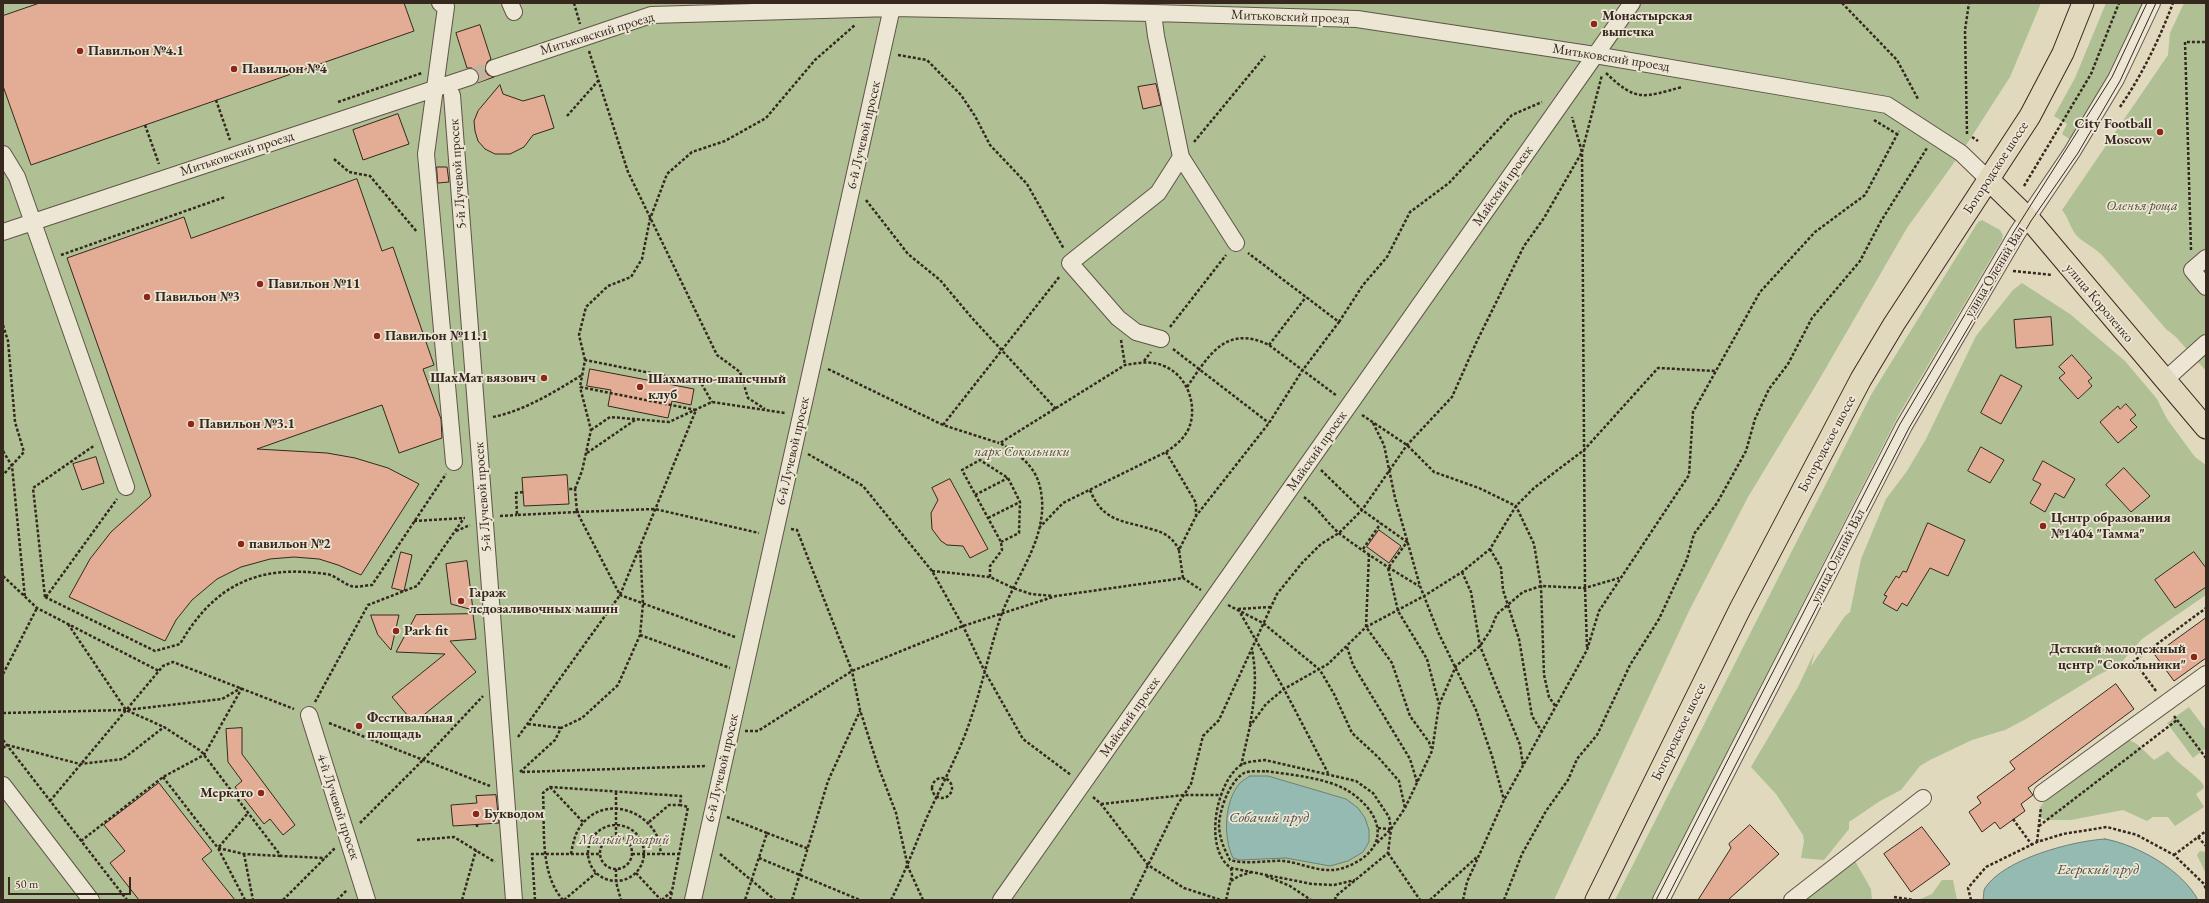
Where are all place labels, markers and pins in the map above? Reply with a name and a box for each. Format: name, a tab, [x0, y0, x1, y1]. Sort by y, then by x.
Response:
place label: Монастырская выпечка	[1602, 8, 1693, 40]
marker: Монастырская выпечка	[1589, 19, 1599, 29]
place label: Павильон №4.1	[88, 43, 184, 59]
marker: Павильон №4.1	[75, 46, 85, 56]
place label: Павильон №4	[242, 61, 327, 77]
marker: Павильон №4	[229, 64, 239, 74]
place label: City Football Moscow	[2075, 116, 2152, 148]
marker: City Football Moscow	[2155, 127, 2165, 137]
place label: Павильон №11	[268, 276, 360, 292]
marker: Павильон №11	[255, 279, 265, 289]
place label: Павильон №3	[155, 289, 240, 305]
marker: Павильон №3	[142, 292, 152, 302]
place label: Павильон №11.1	[385, 328, 488, 344]
marker: Павильон №11.1	[372, 331, 382, 341]
place label: ШахМат вязович	[430, 370, 536, 386]
place label: Шахматно-шашечный клуб	[648, 371, 786, 404]
marker: ШахМат вязович	[539, 373, 549, 383]
marker: Шахматно-шашечный клуб	[635, 382, 645, 392]
place label: Павильон №3.1	[199, 416, 295, 432]
marker: Павильон №3.1	[186, 419, 196, 429]
place label: Центр образования №1404 "Гамма"	[2051, 510, 2171, 542]
marker: Центр образования №1404 "Гамма"	[2038, 521, 2048, 531]
place label: павильон №2	[249, 536, 331, 552]
marker: павильон №2	[236, 539, 246, 549]
place label: Гараж ледозаливочных машин	[469, 585, 618, 618]
marker: Гараж ледозаливочных машин	[456, 596, 466, 606]
place label: Park fit	[404, 623, 449, 639]
marker: Park fit	[391, 626, 401, 636]
place label: Детский молодежный центр "Сокольники"	[2049, 641, 2186, 674]
marker: Детский молодежный центр "Сокольники"	[2189, 652, 2199, 662]
place label: Фестивальная площадь	[367, 710, 453, 742]
marker: Фестивальная площадь	[354, 721, 364, 731]
place label: Меркато	[200, 785, 253, 801]
marker: Меркато	[256, 788, 266, 798]
place label: Букводом	[484, 806, 544, 822]
marker: Букводом	[471, 809, 481, 819]

